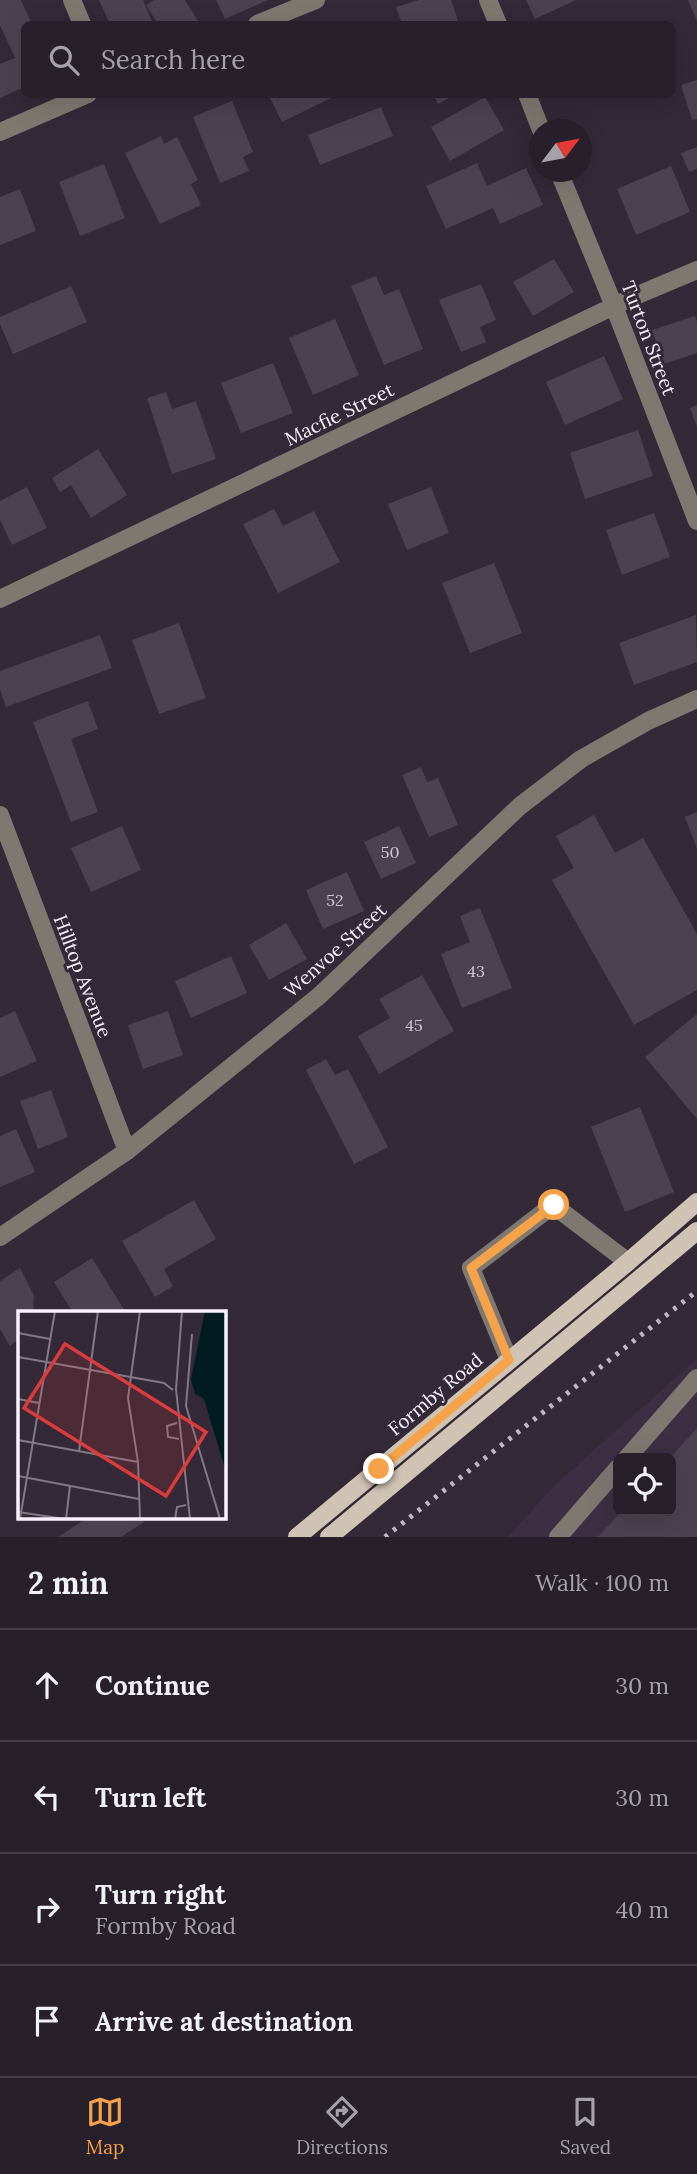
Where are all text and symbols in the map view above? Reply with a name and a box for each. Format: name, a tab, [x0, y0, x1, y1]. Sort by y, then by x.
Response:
search box	[21, 21, 676, 98]
icon: search	[45, 41, 83, 79]
text: Search here	[101, 43, 245, 76]
north arrow	[529, 119, 592, 182]
street label: Turton Street	[616, 277, 682, 399]
street label: Macfie Street	[281, 377, 398, 451]
house number: 50	[381, 842, 399, 862]
house number: 52	[326, 890, 344, 910]
street label: Wenvoe Street	[279, 897, 392, 1002]
street label: Hilltop Avenue	[49, 911, 117, 1041]
house number: 43	[467, 961, 485, 981]
house number: 45	[405, 1015, 423, 1035]
route start	[538, 1189, 569, 1220]
inset map	[18, 1311, 226, 1520]
street label: Formby Road	[383, 1347, 487, 1441]
route end	[363, 1453, 394, 1484]
map controls	[613, 1453, 676, 1516]
button: locate	[613, 1453, 676, 1516]
text: 2 min	[28, 1564, 108, 1602]
text: Walk · 100 m	[535, 1568, 669, 1597]
icon: ahead	[28, 1666, 66, 1704]
text: Continue	[95, 1669, 210, 1702]
text: 30 m	[615, 1671, 669, 1700]
icon: left	[28, 1778, 66, 1816]
text: Turn left	[95, 1781, 206, 1814]
text: 30 m	[615, 1783, 669, 1812]
text: Turn right	[95, 1878, 226, 1911]
icon: right	[28, 1890, 66, 1928]
text: 40 m	[616, 1895, 669, 1924]
text: Formby Road	[95, 1911, 236, 1940]
icon: arrive	[28, 2002, 66, 2040]
text: Arrive at destination	[95, 2005, 353, 2038]
tab: Map	[86, 2093, 124, 2159]
tab: Directions	[296, 2093, 388, 2159]
tab: Saved	[560, 2093, 611, 2159]

